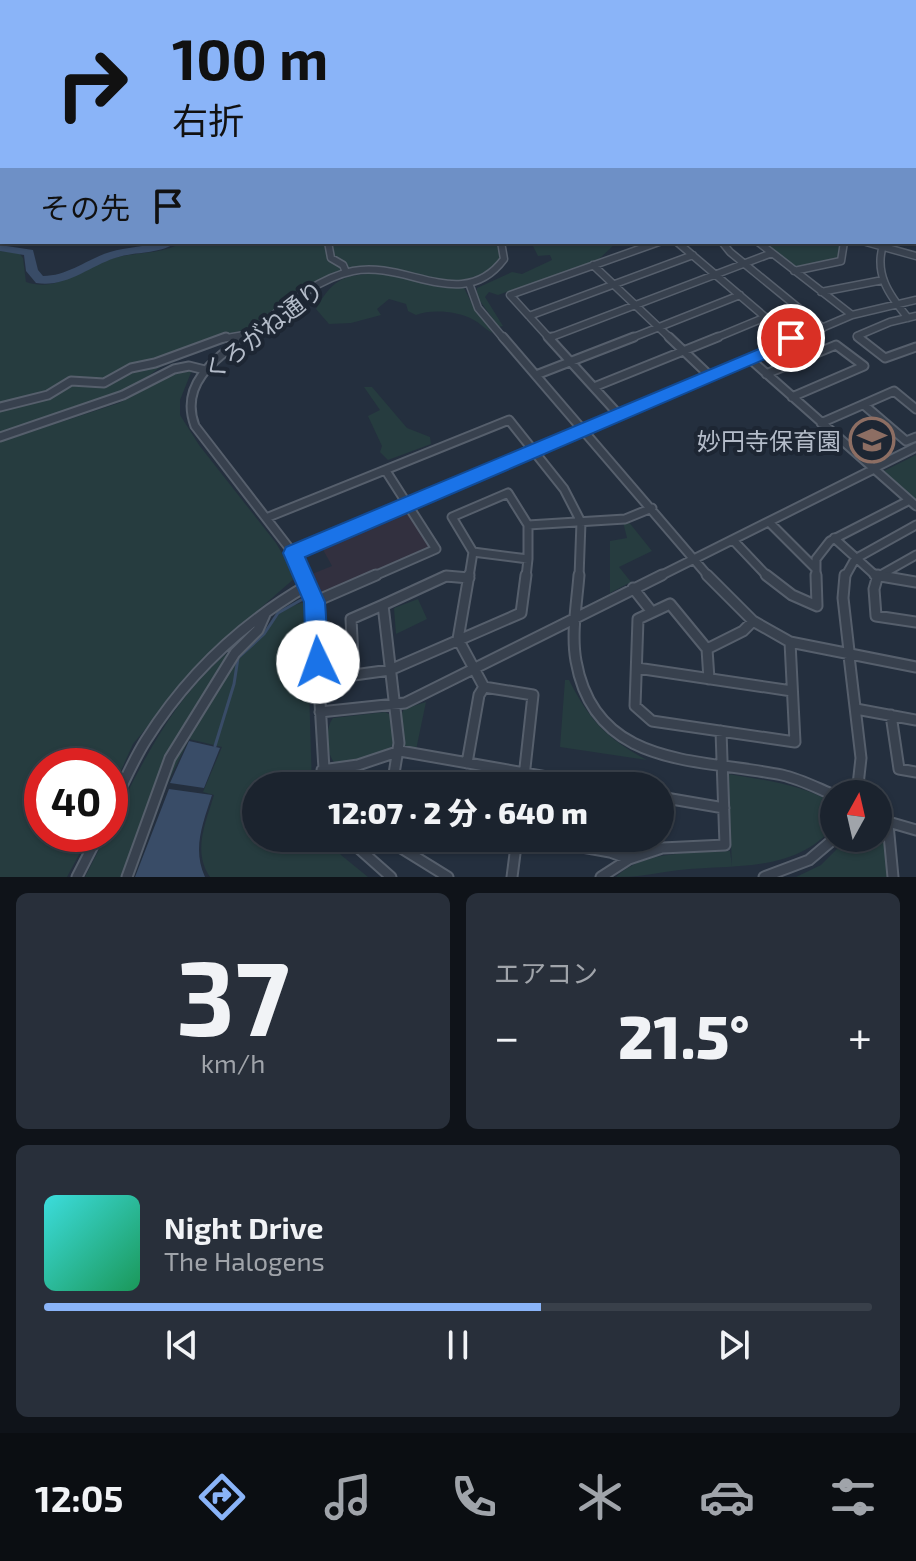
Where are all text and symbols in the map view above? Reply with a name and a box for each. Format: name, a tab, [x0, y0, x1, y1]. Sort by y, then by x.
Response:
text: 100 m	[172, 24, 328, 91]
icon: right	[40, 32, 144, 136]
text: 右折	[172, 98, 244, 141]
icon: arrive	[146, 184, 190, 228]
text: その先	[40, 189, 130, 225]
street label: くろがね通り	[197, 274, 329, 386]
pin	[757, 304, 825, 372]
icon: arrive	[769, 316, 813, 360]
school or university icon: 妙円寺保育園	[848, 416, 896, 464]
place label: 妙円寺保育園	[697, 426, 841, 455]
position arrow	[276, 620, 360, 704]
speed limit sign: 40	[24, 748, 128, 852]
north arrow	[820, 780, 892, 852]
map controls	[820, 780, 892, 852]
text: 12:07 · 2 分 · 640 m	[328, 794, 588, 830]
text: 37	[176, 932, 290, 1057]
text: エアコン	[494, 957, 598, 988]
text: 21.5°	[618, 999, 749, 1071]
text: −	[494, 1009, 520, 1062]
text: +	[848, 1009, 872, 1062]
text: km/h	[201, 1047, 265, 1078]
text: Night Drive	[164, 1209, 323, 1245]
text: The Halogens	[164, 1245, 325, 1276]
icon: previous	[160, 1323, 204, 1367]
icon: pause	[436, 1323, 480, 1367]
icon: next	[712, 1323, 756, 1367]
icon: directions	[194, 1469, 250, 1525]
icon: music	[320, 1469, 376, 1525]
icon: phone	[446, 1469, 502, 1525]
icon: climate	[572, 1469, 628, 1525]
icon: car	[699, 1469, 755, 1525]
icon: filters	[825, 1469, 881, 1525]
text: 12:05	[35, 1476, 123, 1519]

